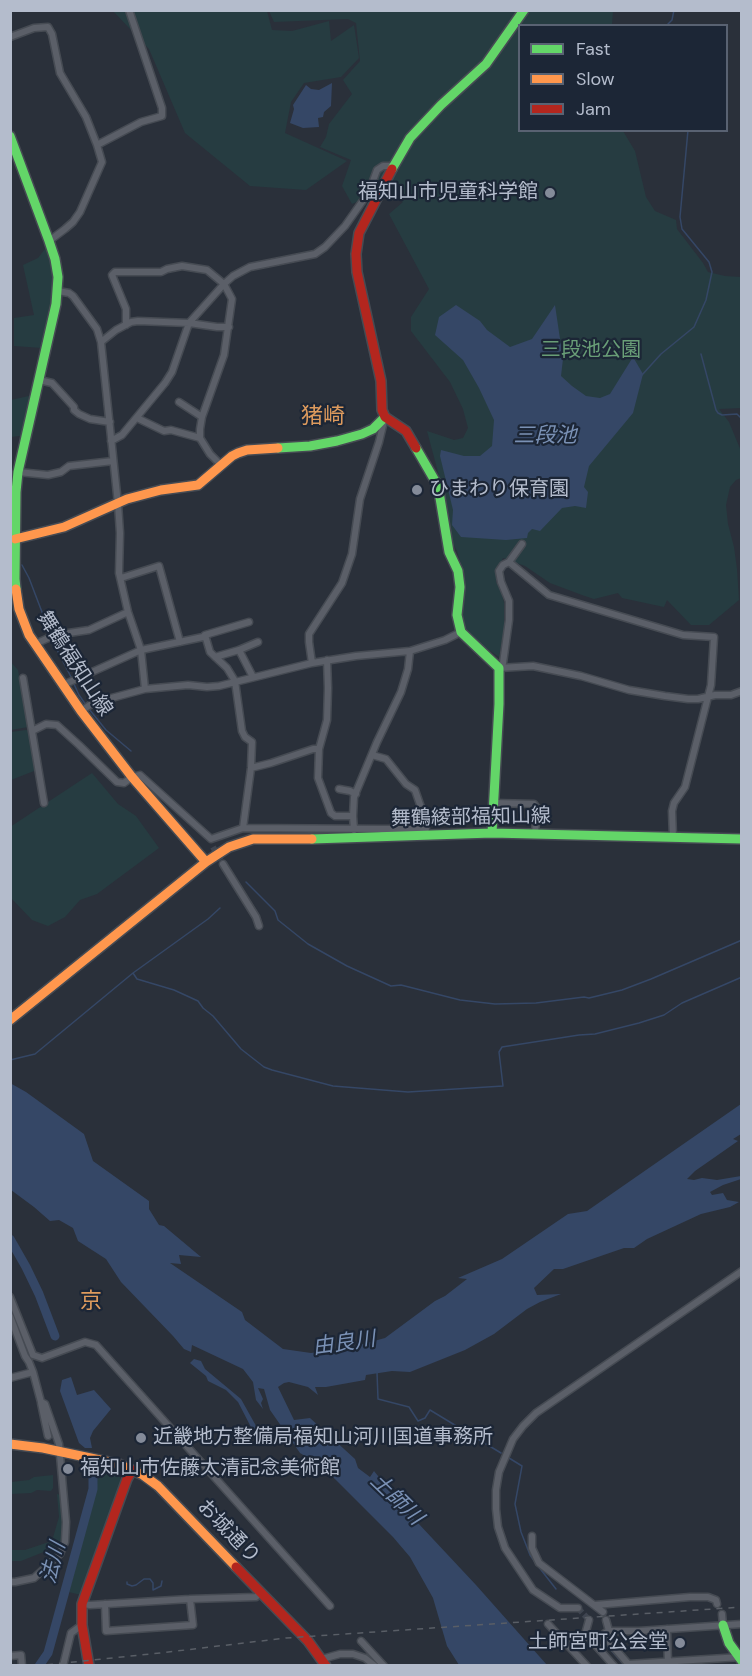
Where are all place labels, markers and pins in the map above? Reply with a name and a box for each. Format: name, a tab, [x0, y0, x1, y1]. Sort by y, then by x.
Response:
place label: 福知山市児童科学館	[358, 181, 538, 205]
marker: 福知山市児童科学館	[543, 186, 557, 200]
place label: ひまわり保育園	[429, 478, 569, 502]
marker: ひまわり保育園	[410, 483, 424, 497]
place label: 近畿地方整備局福知山河川国道事務所	[153, 1426, 493, 1450]
marker: 近畿地方整備局福知山河川国道事務所	[134, 1431, 148, 1445]
place label: 福知山市佐藤太清記念美術館	[80, 1457, 340, 1481]
marker: 福知山市佐藤太清記念美術館	[61, 1462, 75, 1476]
place label: 土師宮町公会堂	[528, 1631, 668, 1655]
marker: 土師宮町公会堂	[673, 1636, 687, 1650]

